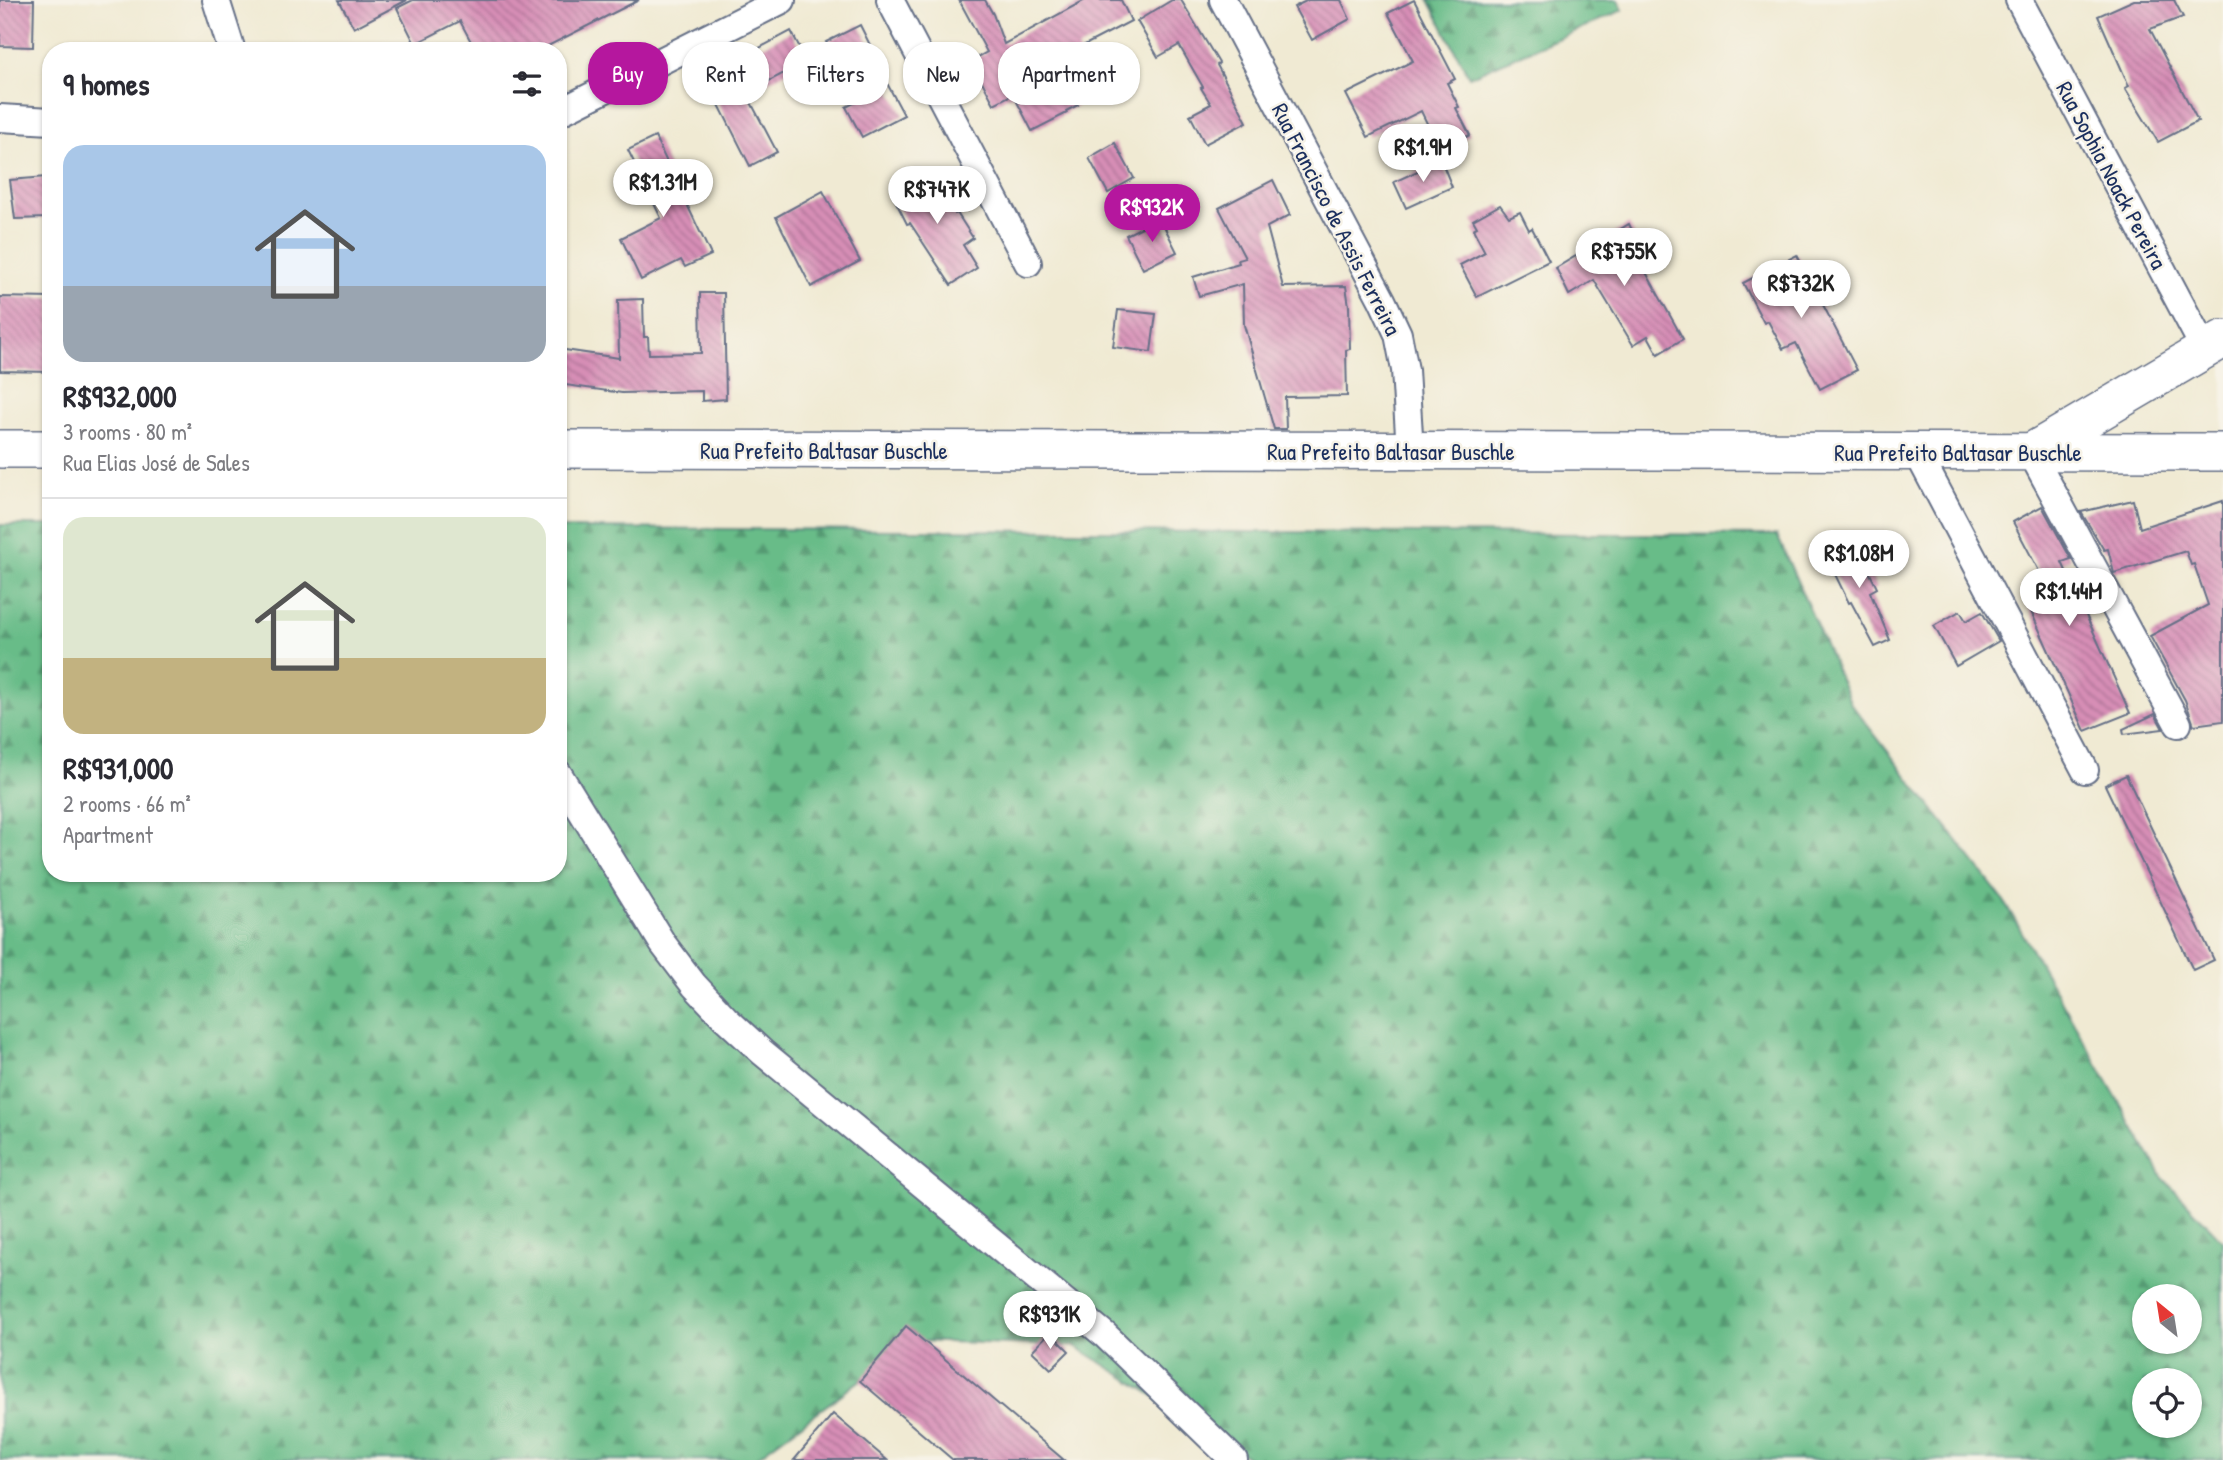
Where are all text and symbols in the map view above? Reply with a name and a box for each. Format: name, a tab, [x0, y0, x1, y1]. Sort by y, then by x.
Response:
chip: Buy	[588, 42, 668, 105]
chip: Rent	[682, 42, 769, 105]
chip: Filters	[783, 42, 889, 105]
chip: New	[903, 42, 984, 105]
chip: Apartment	[998, 42, 1140, 105]
text: 9 homes	[63, 64, 150, 104]
icon: filters	[508, 65, 546, 103]
street label: Rua Sophia Noack Pereira	[2049, 76, 2175, 274]
street label: Rua Francisco de Assis Ferreira	[1265, 98, 1409, 340]
pin: R$1.9M	[1366, 124, 1480, 184]
text: R$1.9M	[1394, 131, 1452, 162]
pin: R$1.31M	[598, 160, 728, 219]
text: R$1.31M	[629, 166, 697, 197]
pin: R$747K	[880, 166, 994, 226]
text: R$747K	[904, 173, 970, 204]
pin: R$932K	[1095, 184, 1209, 244]
icon: home	[242, 191, 368, 317]
text: R$932K	[1120, 191, 1184, 222]
pin: R$755K	[1567, 229, 1681, 288]
text: R$755K	[1592, 235, 1656, 266]
pin: R$732K	[1744, 260, 1858, 320]
text: R$732K	[1768, 267, 1834, 298]
text: R$932,000	[63, 376, 177, 416]
text: 3 rooms · 80 m²	[63, 416, 192, 447]
street label: Rua Prefeito Baltasar Buschle	[700, 435, 948, 466]
street label: Rua Prefeito Baltasar Buschle	[1267, 436, 1515, 467]
street label: Rua Prefeito Baltasar Buschle	[1834, 437, 2082, 468]
text: Rua Elias José de Sales	[63, 447, 250, 478]
pin: R$1.08M	[1794, 530, 1924, 590]
text: R$1.08M	[1824, 537, 1894, 568]
icon: home	[242, 563, 368, 689]
pin: R$1.44M	[2004, 568, 2134, 628]
text: R$1.44M	[2036, 575, 2102, 606]
text: R$931,000	[63, 748, 174, 788]
text: 2 rooms · 66 m²	[63, 788, 191, 819]
text: Apartment	[63, 819, 153, 850]
north arrow	[2132, 1284, 2202, 1354]
map controls	[2132, 1284, 2202, 1438]
pin: R$931K	[993, 1292, 1107, 1351]
text: R$931K	[1019, 1298, 1081, 1329]
button: locate	[2132, 1368, 2202, 1438]

